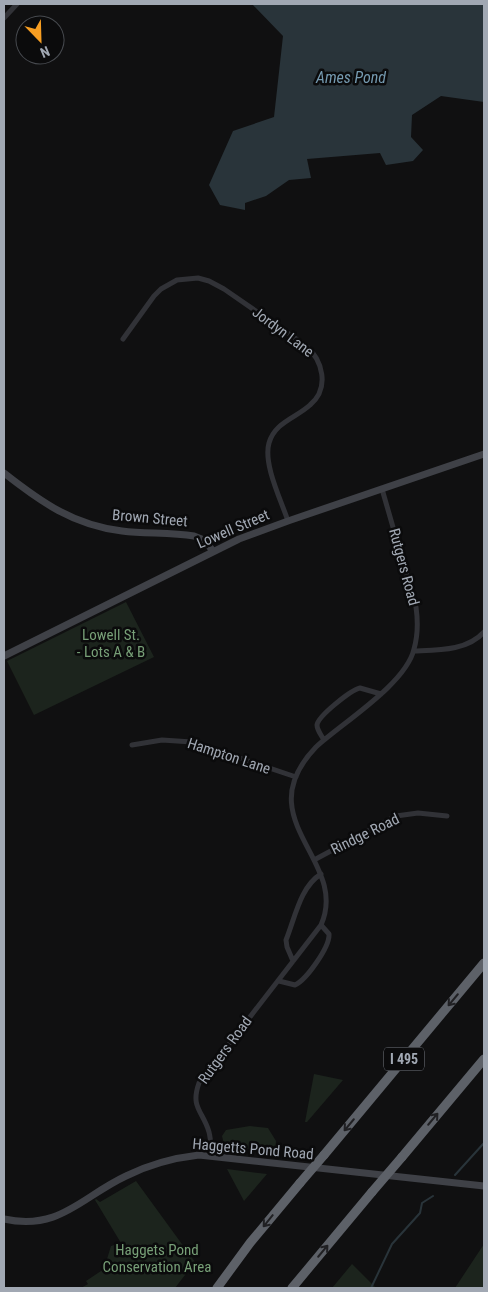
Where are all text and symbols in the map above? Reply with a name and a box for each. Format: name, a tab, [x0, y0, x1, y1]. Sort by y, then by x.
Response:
north arrow	[15, 15, 65, 65]
text: N	[38, 43, 52, 61]
water label: Ames Pond	[315, 68, 386, 87]
street label: Jordyn Lane	[249, 303, 317, 361]
street label: Brown Street	[111, 506, 189, 530]
street label: Lowell Street	[194, 506, 272, 552]
street label: Rutgers Road	[385, 526, 423, 608]
park label: Lowell St. - Lots A & B	[77, 626, 145, 661]
street label: Hampton Lane	[185, 734, 273, 778]
street label: Rindge Road	[328, 810, 402, 858]
one-way arrow	[448, 993, 459, 1006]
street label: Rutgers Road	[194, 1013, 256, 1087]
road number: I 495	[384, 1048, 424, 1070]
one-way arrow	[428, 1113, 439, 1126]
one-way arrow	[344, 1118, 355, 1131]
street label: Haggetts Pond Road	[192, 1135, 314, 1163]
one-way arrow	[263, 1214, 274, 1227]
park label: Haggets Pond Conservation Area	[103, 1241, 211, 1276]
one-way arrow	[317, 1245, 328, 1258]

